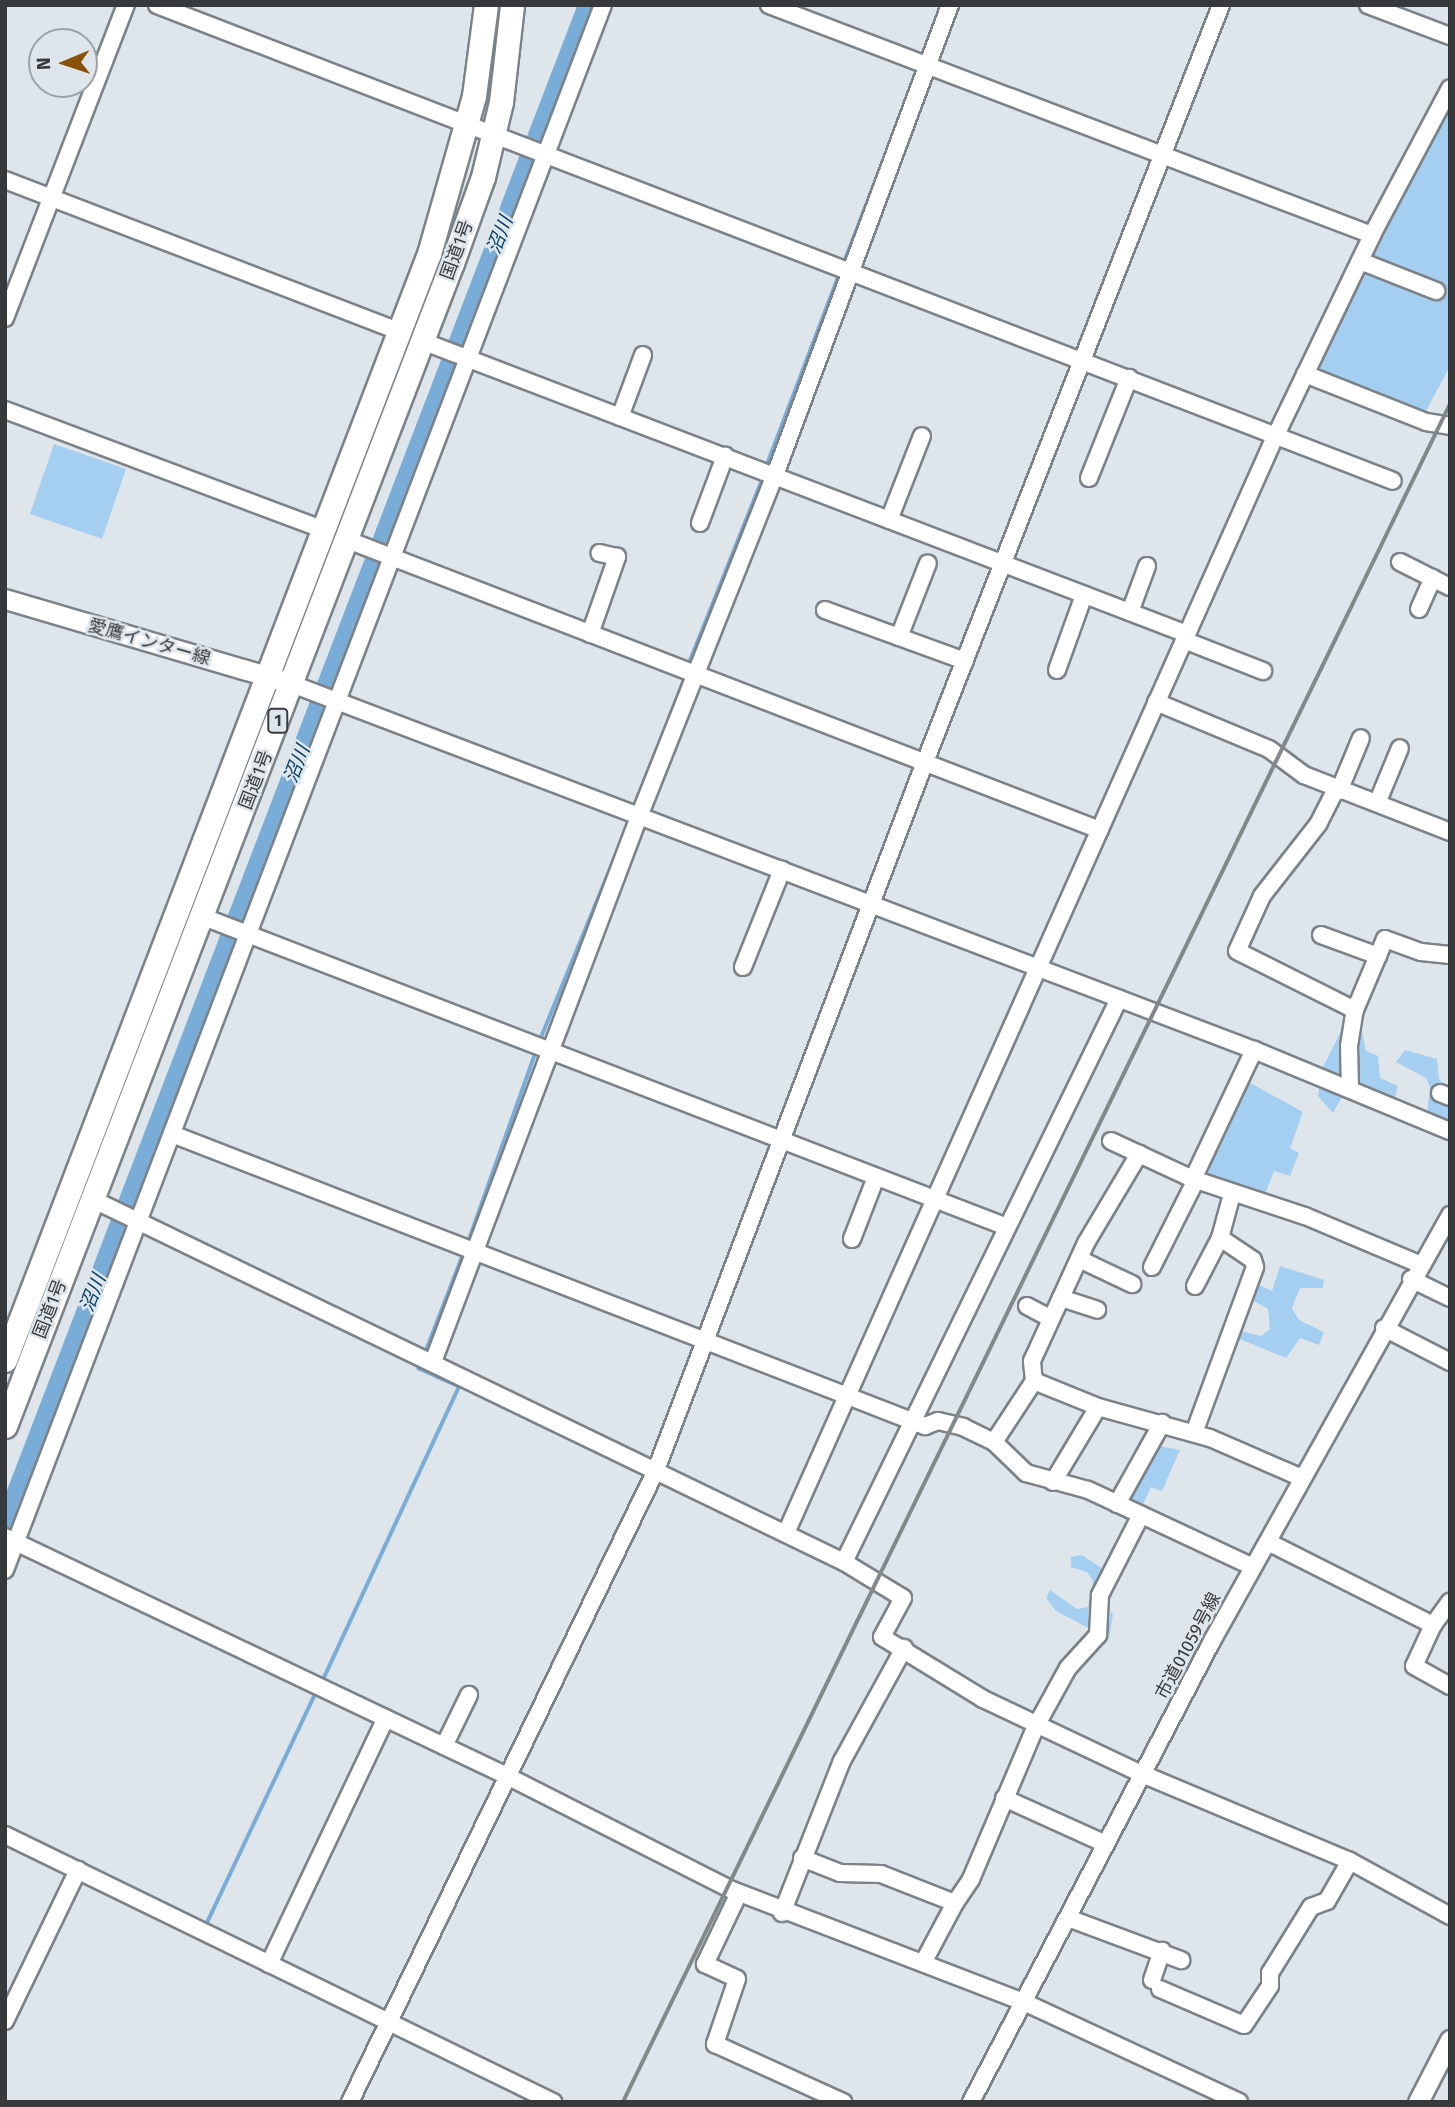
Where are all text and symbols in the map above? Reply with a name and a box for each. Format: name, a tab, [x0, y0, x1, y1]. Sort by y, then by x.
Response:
north arrow	[28, 28, 98, 98]
text: N	[32, 57, 55, 70]
water label: 沼川	[483, 213, 517, 257]
street label: 国道1号	[436, 217, 478, 283]
street label: 愛鷹インター線	[85, 614, 213, 670]
road number: 1	[266, 708, 290, 734]
water label: 沼川	[280, 742, 314, 786]
street label: 国道1号	[235, 747, 277, 813]
water label: 沼川	[76, 1271, 110, 1315]
street label: 国道1号	[29, 1276, 71, 1342]
street label: 市道01059号線	[1151, 1589, 1225, 1703]

